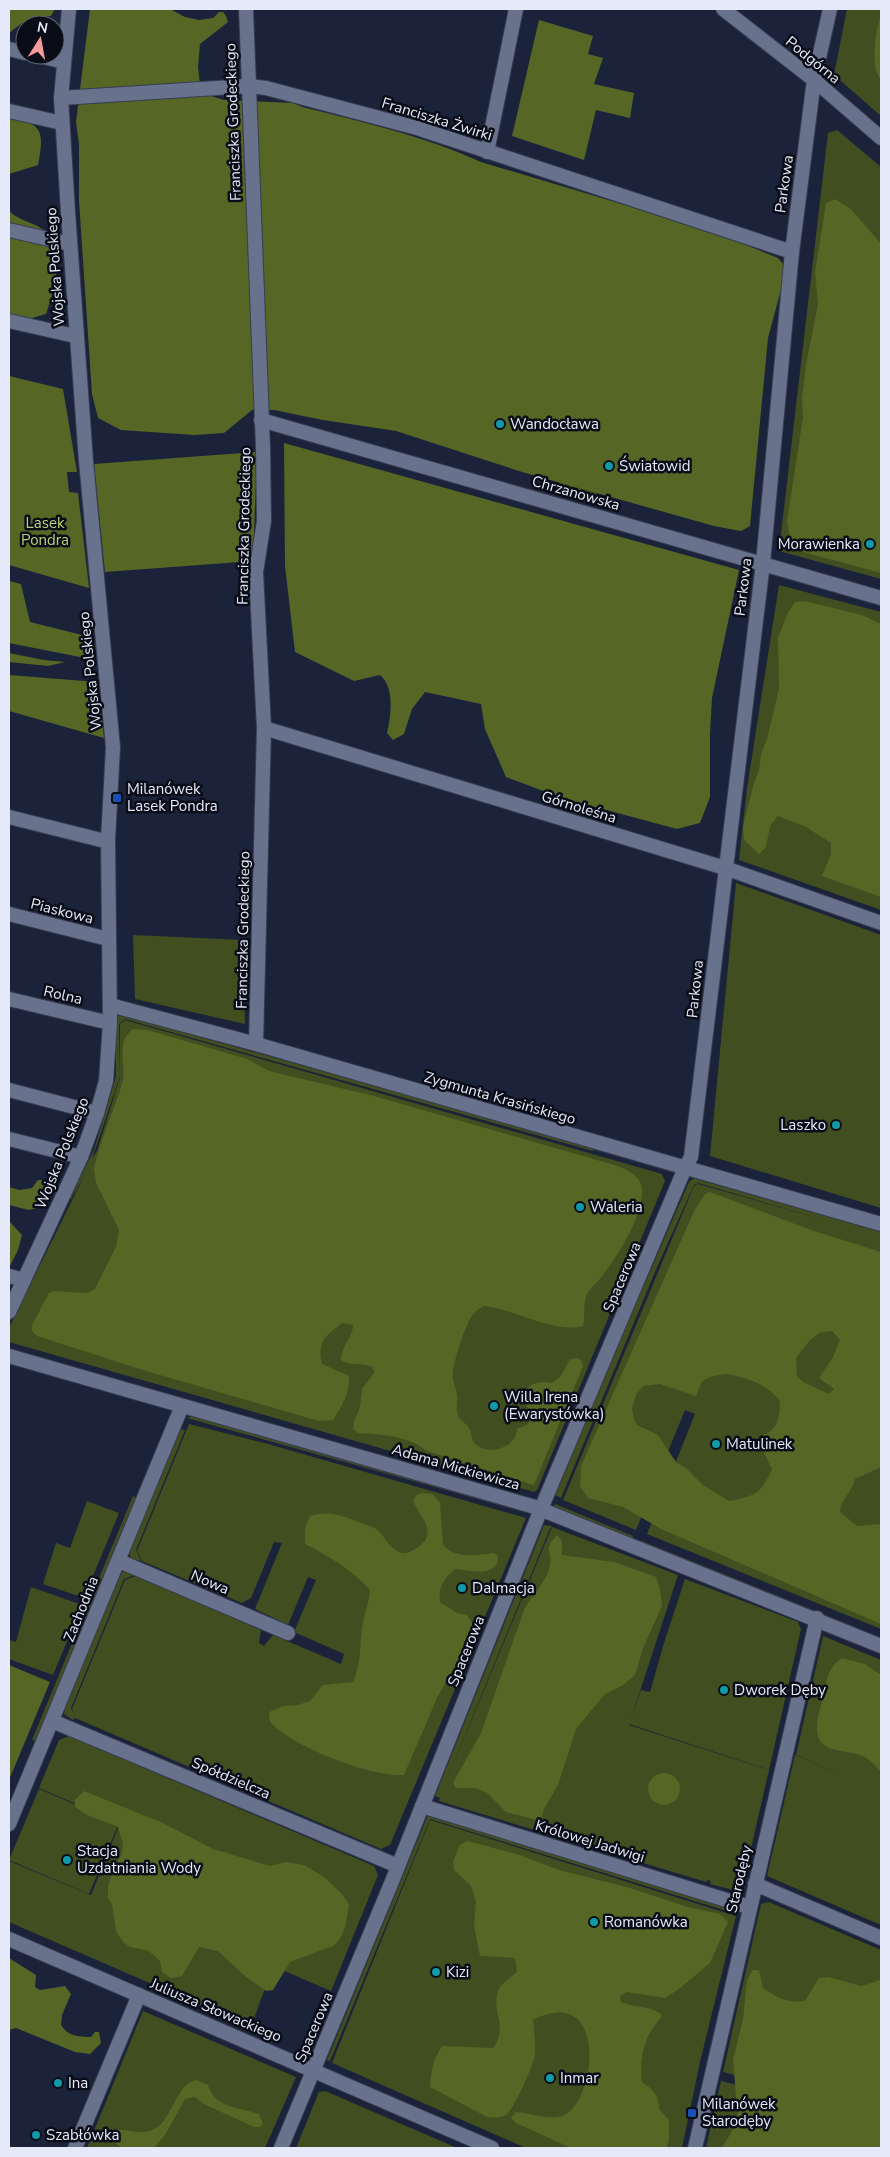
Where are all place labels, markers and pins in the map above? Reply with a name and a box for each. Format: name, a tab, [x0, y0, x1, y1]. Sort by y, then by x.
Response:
place label: Wandocława	[510, 414, 599, 434]
marker: Wandocława	[494, 418, 506, 430]
place label: Światowid	[619, 455, 690, 476]
marker: Światowid	[603, 460, 615, 472]
place label: Morawienka	[778, 534, 860, 554]
marker: Morawienka	[864, 538, 876, 550]
place label: Milanówek Lasek Pondra	[127, 779, 218, 816]
marker: Milanówek Lasek Pondra	[111, 792, 123, 804]
place label: Laszko	[780, 1115, 826, 1135]
marker: Laszko	[830, 1119, 842, 1131]
place label: Waleria	[590, 1197, 643, 1217]
marker: Waleria	[574, 1201, 586, 1213]
place label: Willa Irena (Ewarystówka)	[504, 1387, 604, 1424]
marker: Willa Irena (Ewarystówka)	[488, 1400, 500, 1412]
place label: Matulinek	[726, 1434, 793, 1454]
marker: Matulinek	[710, 1438, 722, 1450]
place label: Dalmacja	[472, 1578, 535, 1598]
marker: Dalmacja	[456, 1582, 468, 1594]
place label: Dworek Dęby	[734, 1680, 826, 1700]
marker: Dworek Dęby	[718, 1684, 730, 1696]
place label: Stacja Uzdatniania Wody	[77, 1841, 201, 1878]
marker: Stacja Uzdatniania Wody	[61, 1854, 73, 1866]
place label: Romanówka	[604, 1912, 688, 1932]
marker: Romanówka	[588, 1916, 600, 1928]
place label: Kizi	[446, 1962, 469, 1982]
marker: Kizi	[430, 1966, 442, 1978]
place label: Inmar	[560, 2068, 599, 2088]
marker: Inmar	[544, 2072, 556, 2084]
place label: Ina	[68, 2073, 88, 2093]
marker: Ina	[52, 2077, 64, 2089]
place label: Milanówek Starodęby	[702, 2094, 776, 2131]
marker: Milanówek Starodęby	[686, 2107, 698, 2119]
place label: Szabłówka	[46, 2125, 119, 2145]
marker: Szabłówka	[30, 2129, 42, 2141]

